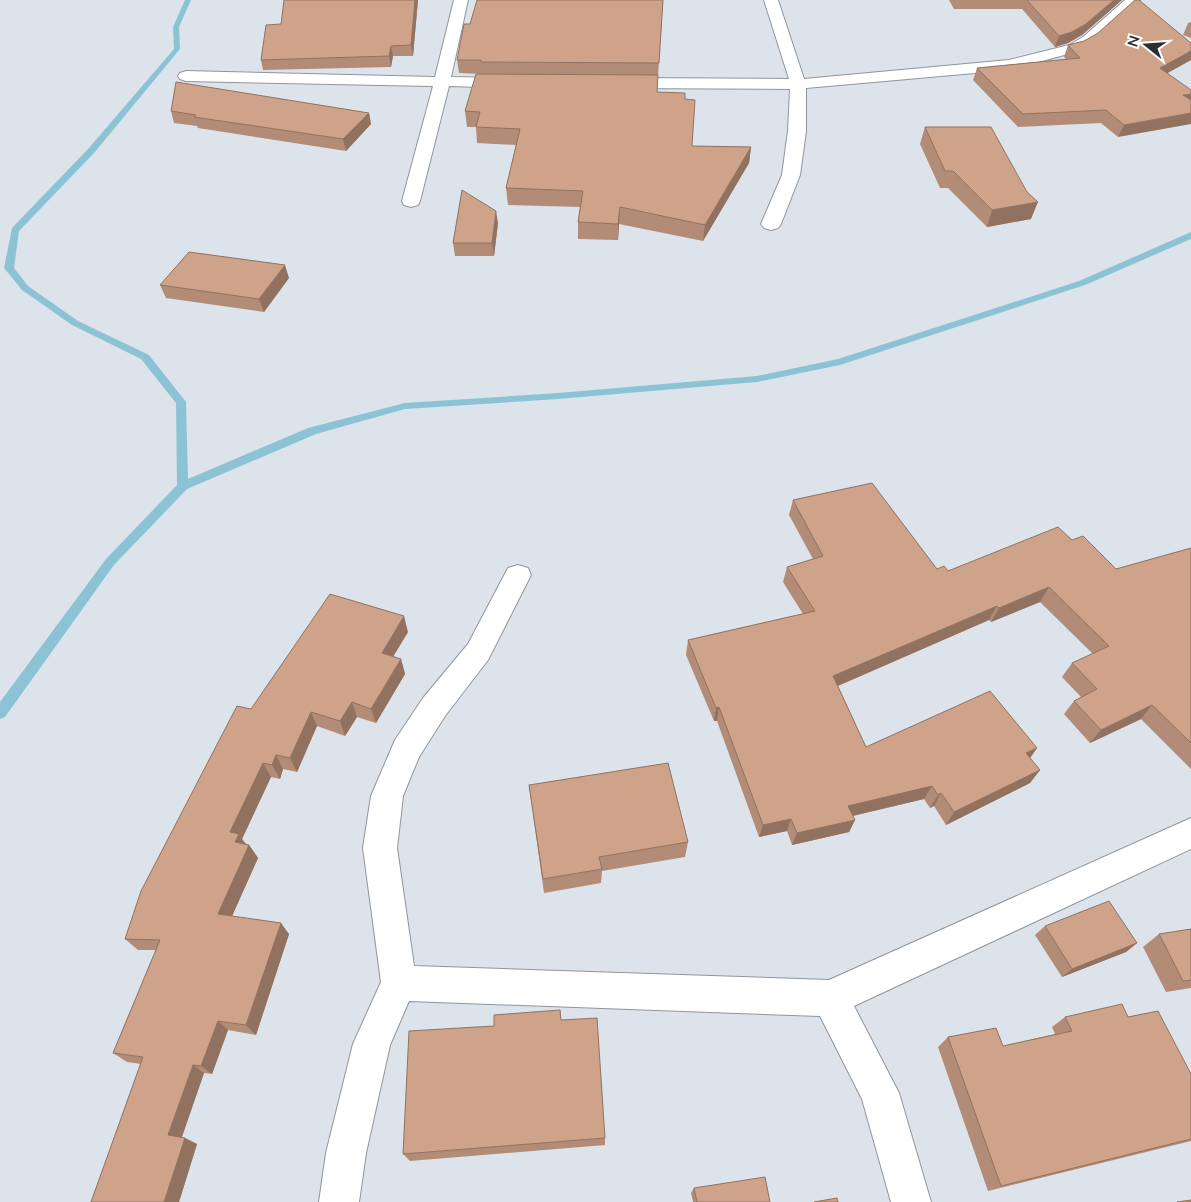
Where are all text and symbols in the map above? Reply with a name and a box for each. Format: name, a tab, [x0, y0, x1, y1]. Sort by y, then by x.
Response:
north arrow	[1121, 20, 1171, 70]
text: N	[1123, 33, 1143, 49]

